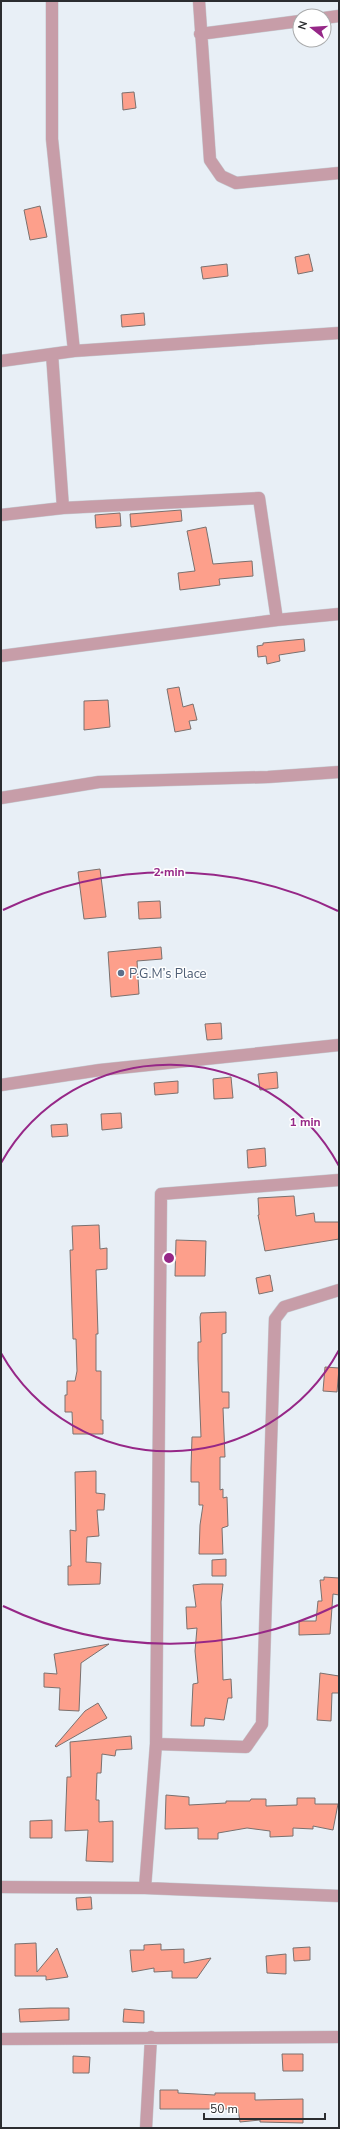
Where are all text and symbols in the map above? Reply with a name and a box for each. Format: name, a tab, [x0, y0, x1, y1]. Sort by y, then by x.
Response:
north arrow	[292, 8, 332, 48]
text: N	[295, 19, 311, 31]
text: 2 min	[153, 864, 185, 880]
place label: P.G.M’s Place	[129, 965, 207, 983]
marker: P.G.M’s Place	[116, 968, 126, 978]
text: 1 min	[289, 1114, 321, 1130]
centre of rings	[162, 1251, 176, 1265]
scale bar	[204, 2095, 325, 2121]
text: 50 m	[210, 2101, 238, 2117]

